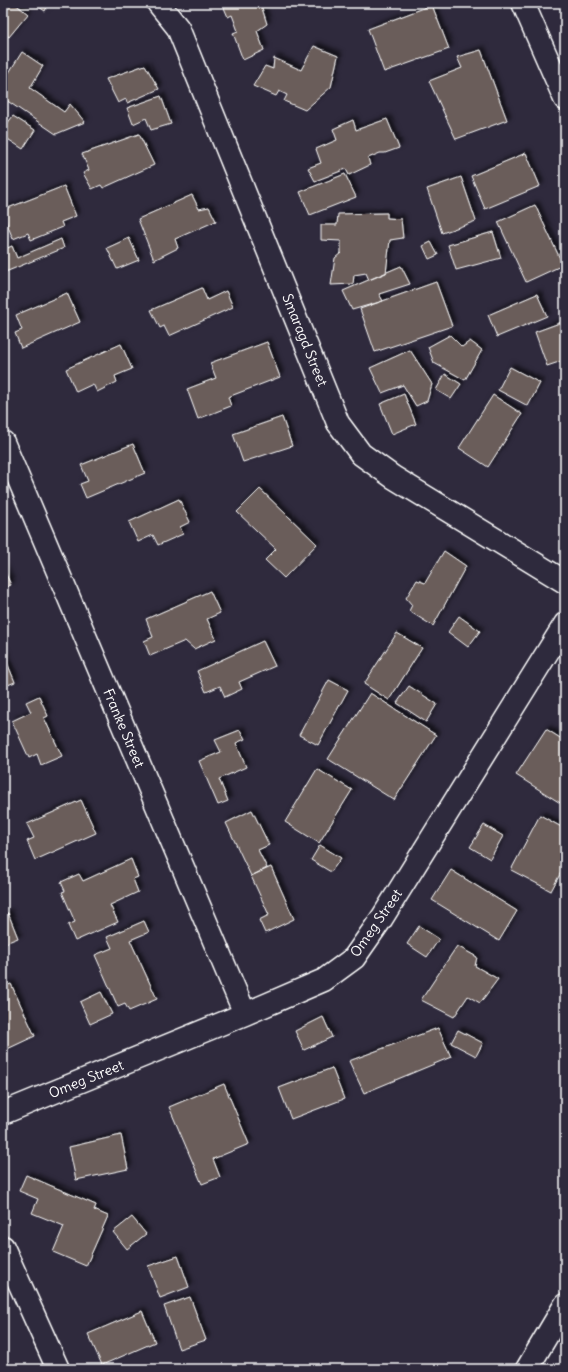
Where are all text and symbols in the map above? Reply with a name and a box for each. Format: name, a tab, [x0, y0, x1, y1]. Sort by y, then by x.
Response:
street label: Smaragd Street	[278, 291, 332, 389]
street label: Franke Street	[99, 686, 149, 771]
street label: Omeg Street	[346, 885, 406, 961]
street label: Omeg Street	[46, 1056, 126, 1102]

